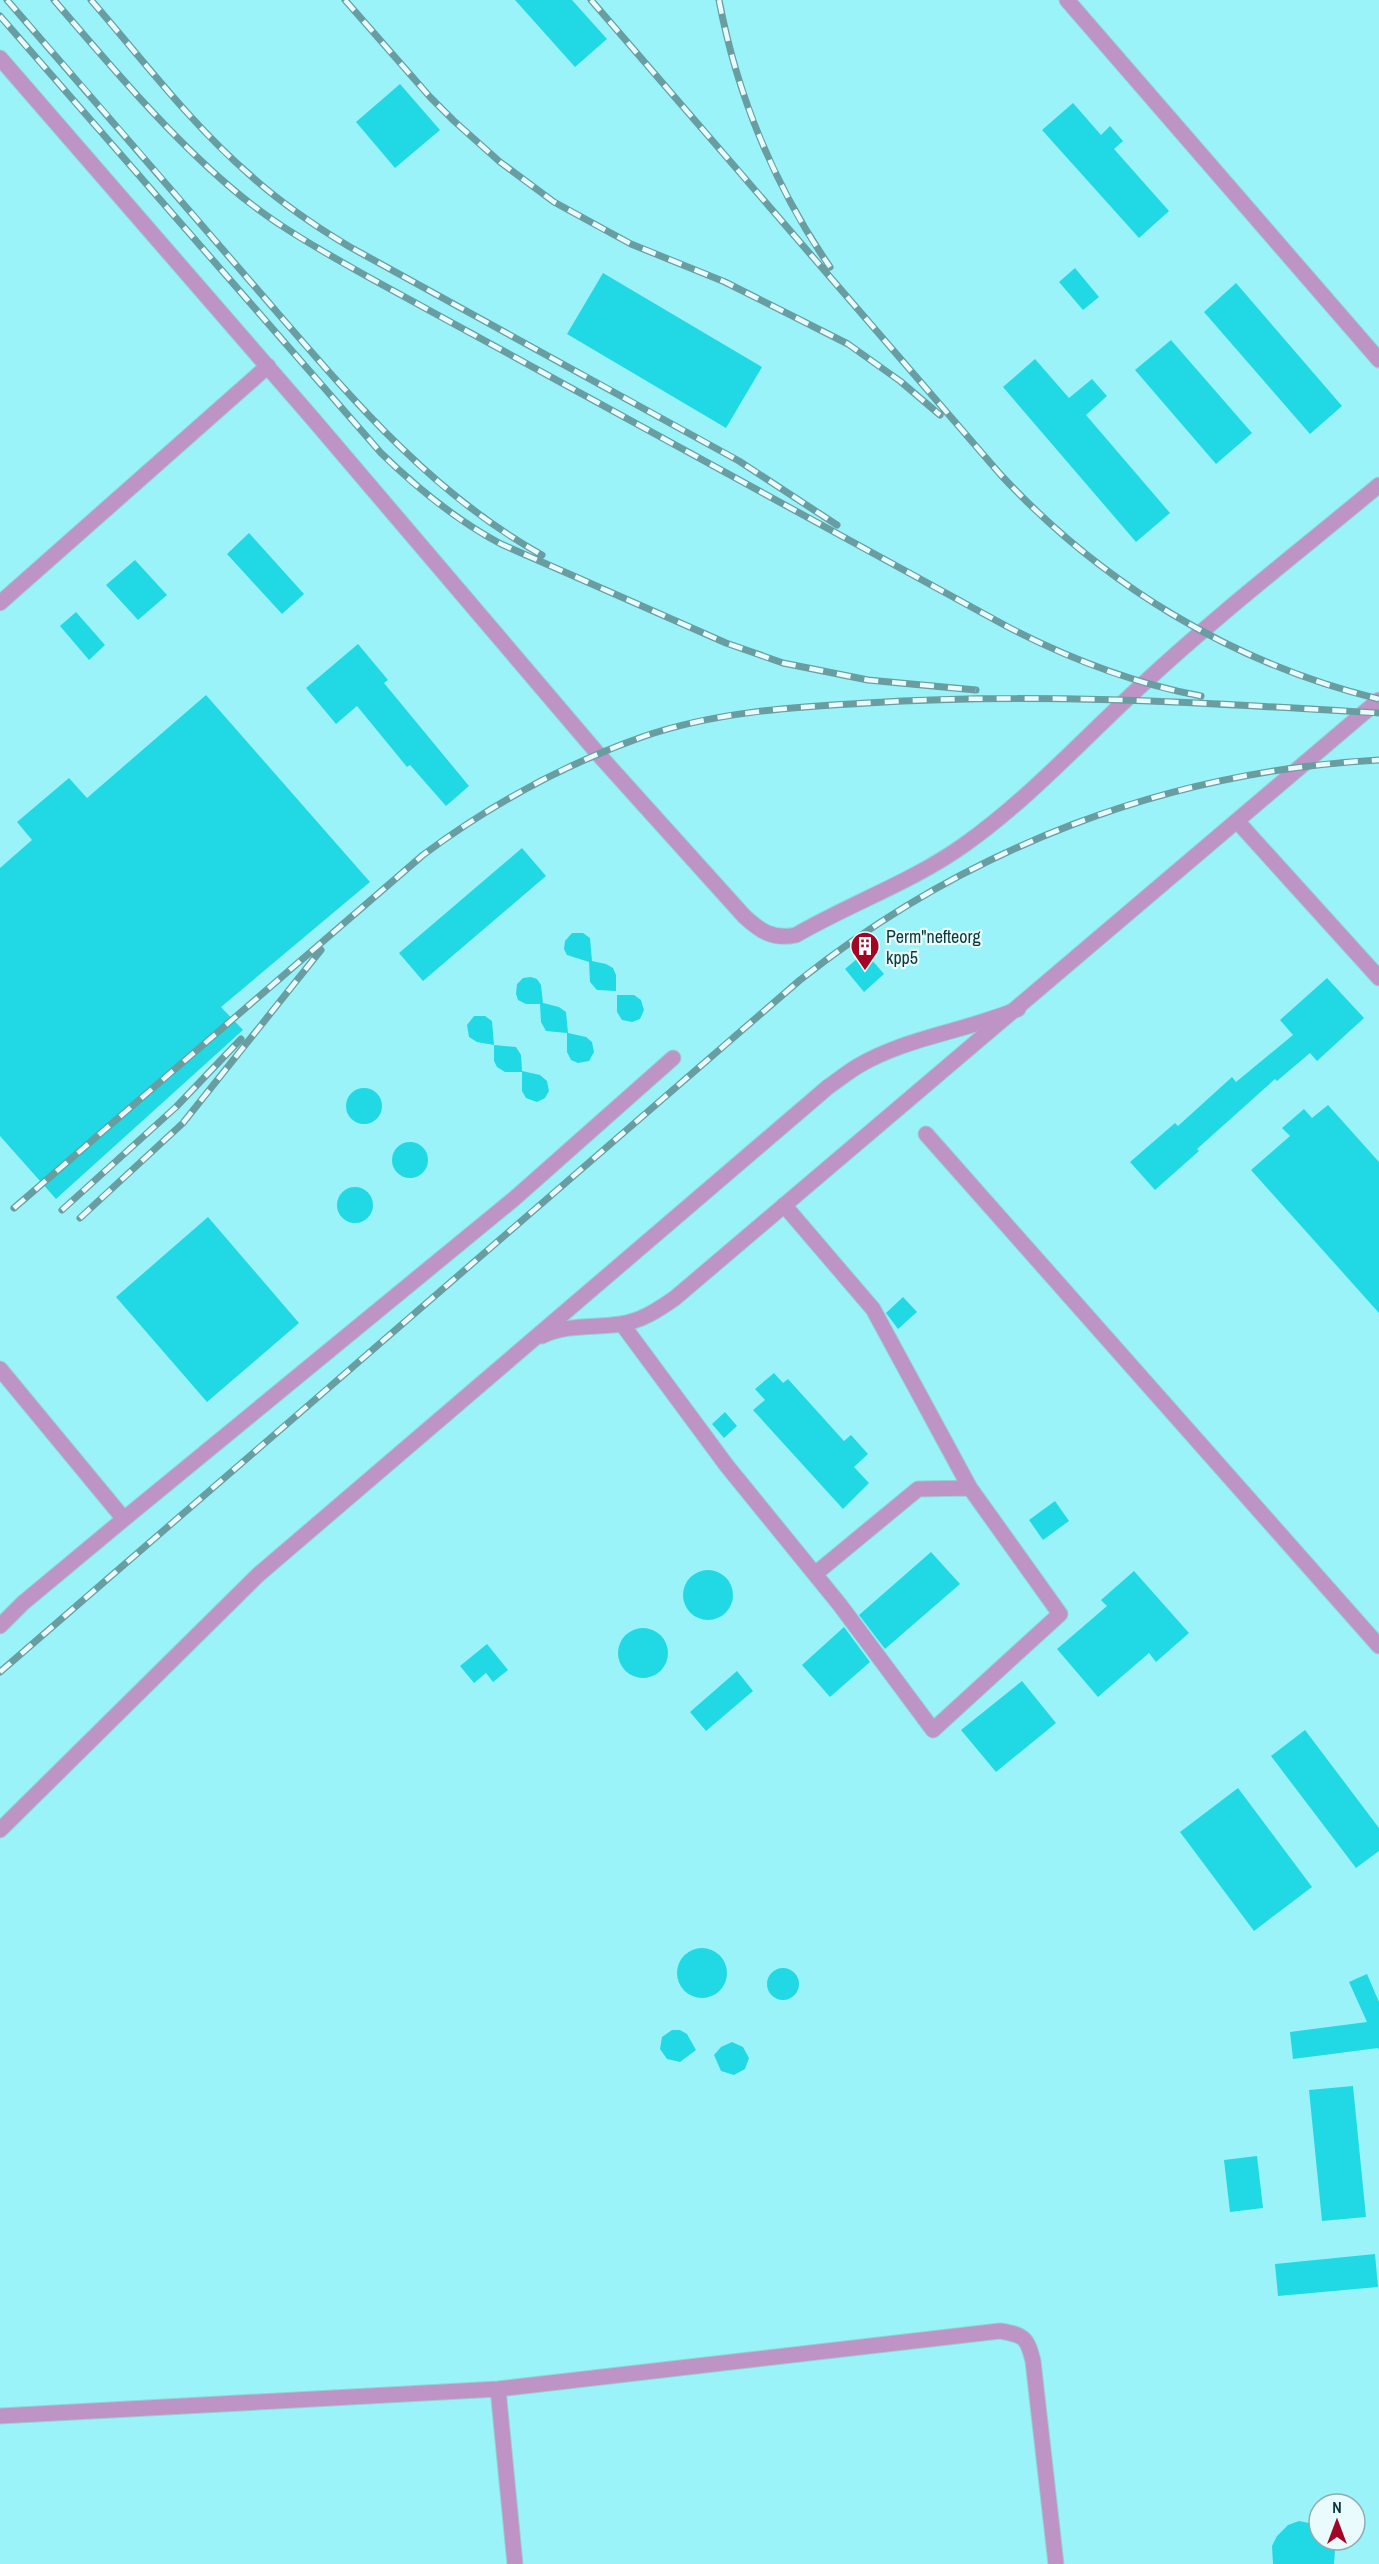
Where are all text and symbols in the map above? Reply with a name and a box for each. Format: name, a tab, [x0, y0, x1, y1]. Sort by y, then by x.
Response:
place label: Perm"nefteorg kpp5	[886, 924, 981, 970]
building icon: Perm"nefteorg kpp5	[849, 930, 881, 972]
north arrow	[1307, 2492, 1367, 2552]
text: N	[1332, 2496, 1342, 2518]

